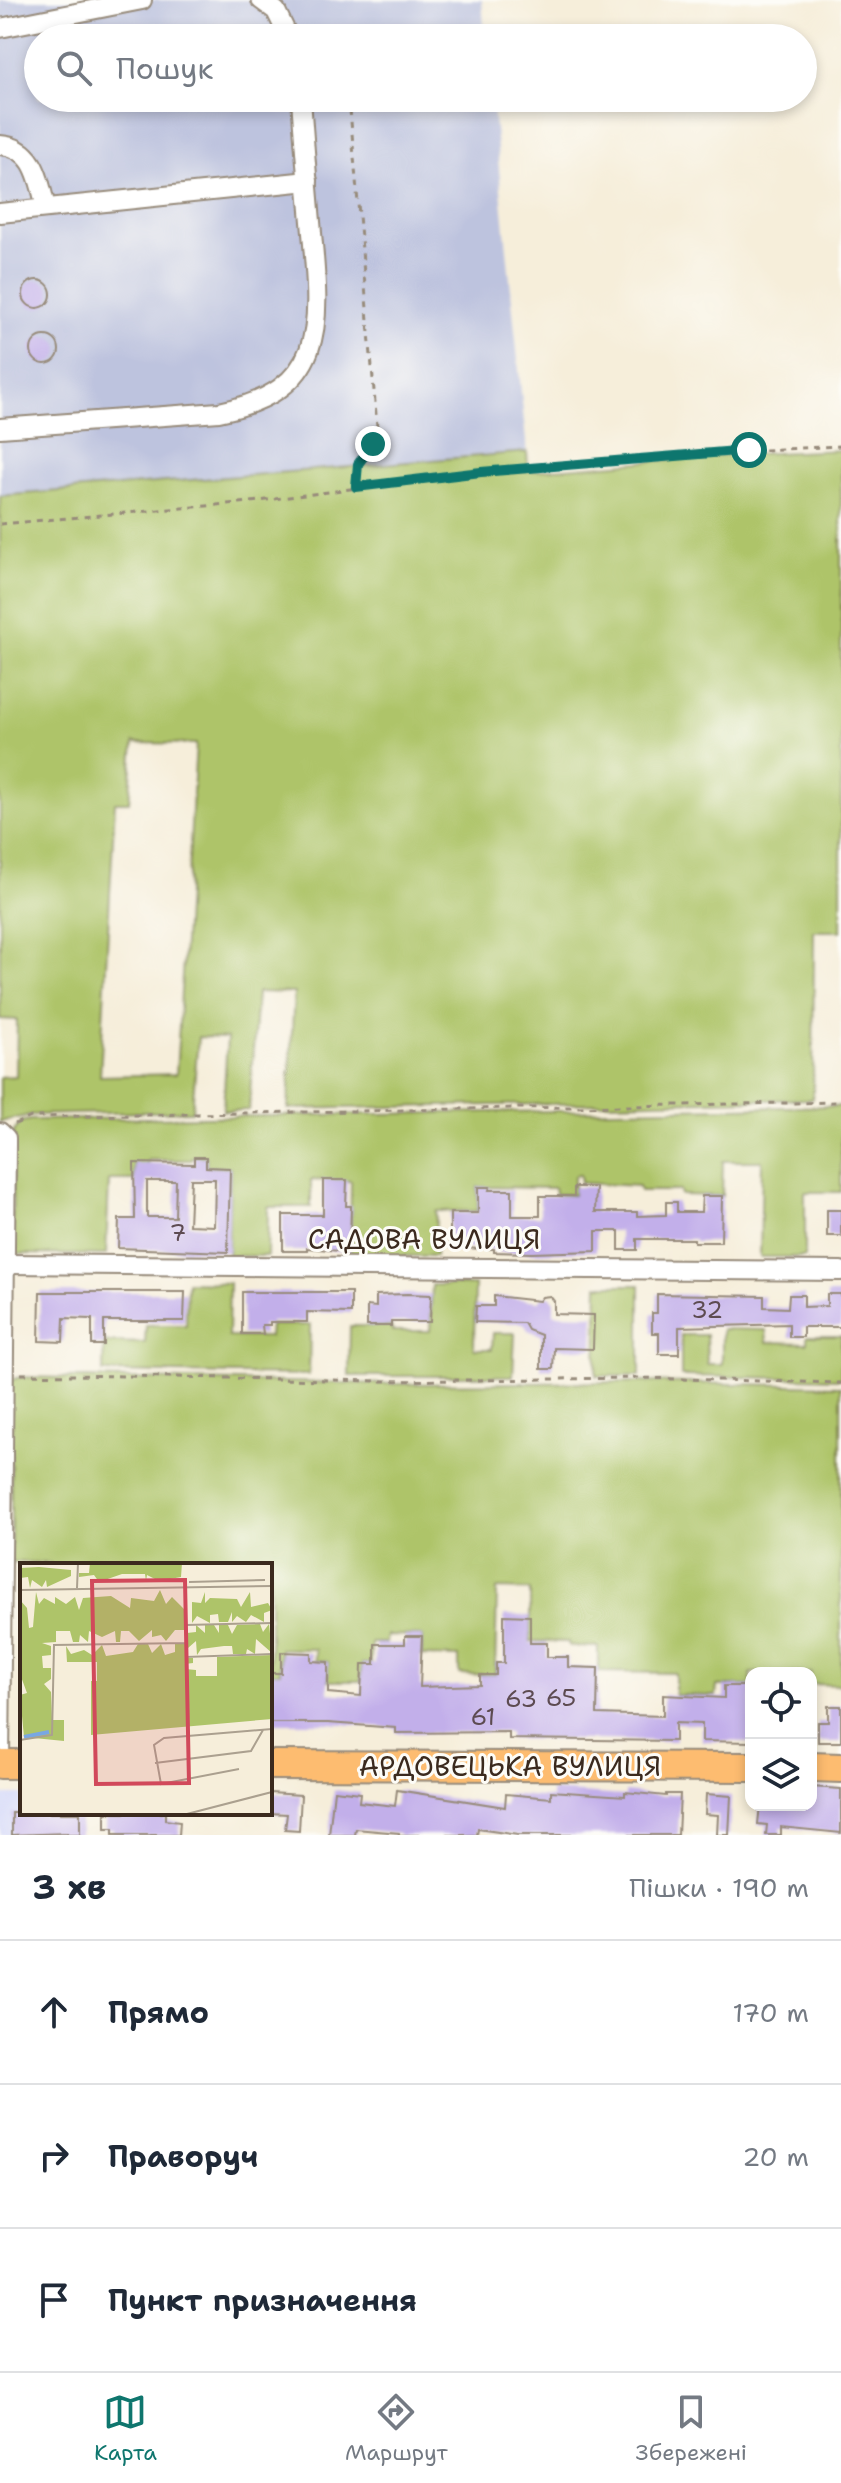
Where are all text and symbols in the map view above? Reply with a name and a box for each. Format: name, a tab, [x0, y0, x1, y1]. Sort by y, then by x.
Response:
search box	[24, 24, 817, 112]
icon: search	[52, 46, 96, 90]
text: Пошук	[116, 48, 213, 89]
route end	[355, 426, 391, 462]
route start	[731, 432, 767, 468]
house number: 7	[170, 1217, 186, 1249]
street label: САДОВА ВУЛИЦЯ	[308, 1220, 540, 1258]
house number: 32	[691, 1294, 723, 1326]
inset map	[20, 1563, 272, 1815]
map controls	[745, 1667, 817, 1811]
button: locate	[745, 1667, 817, 1739]
house number: 65	[546, 1682, 576, 1714]
house number: 63	[505, 1683, 537, 1715]
house number: 61	[471, 1701, 495, 1733]
button: layers	[745, 1739, 817, 1811]
street label: АРДОВЕЦЬКА ВУЛИЦЯ	[359, 1747, 661, 1785]
text: 3 хв	[32, 1864, 106, 1910]
text: Пішки · 190 m	[629, 1870, 809, 1905]
icon: ahead	[32, 1990, 76, 2034]
text: Прямо	[108, 1992, 209, 2033]
text: 170 m	[732, 1995, 809, 2030]
icon: right	[32, 2134, 76, 2178]
text: Праворуч	[108, 2136, 258, 2177]
text: 20 m	[742, 2139, 809, 2174]
icon: arrive	[32, 2278, 76, 2322]
text: Пункт призначення	[108, 2280, 417, 2321]
tab: Карта	[94, 2390, 157, 2467]
tab: Маршрут	[345, 2390, 448, 2467]
tab: Збережені	[636, 2390, 747, 2467]

